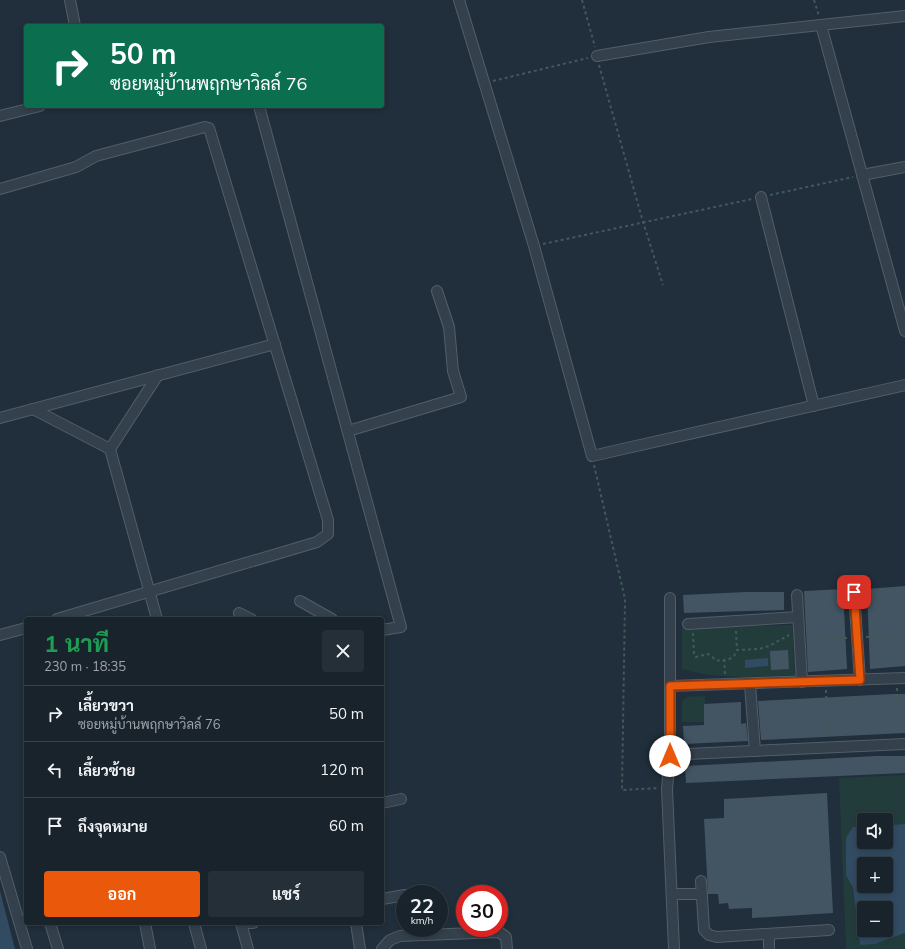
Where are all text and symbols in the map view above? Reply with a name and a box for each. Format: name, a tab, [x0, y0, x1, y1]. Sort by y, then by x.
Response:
text: 50 m	[110, 36, 176, 71]
icon: right	[44, 40, 96, 92]
text: ซอยหมู่บ้านพฤกษาวิลล์ 76	[110, 72, 307, 95]
pin	[837, 575, 871, 609]
icon: arrive	[843, 581, 865, 603]
text: 1 นาที	[44, 628, 109, 658]
button: close	[322, 630, 364, 672]
text: 230 m · 18:35	[44, 658, 126, 674]
text: เลี้ยวขวา	[78, 696, 134, 715]
icon: right	[44, 703, 66, 725]
text: 50 m	[329, 704, 364, 723]
text: ซอยหมู่บ้านพฤกษาวิลล์ 76	[78, 716, 221, 732]
position arrow	[649, 735, 691, 777]
icon: left	[44, 759, 66, 781]
text: 120 m	[320, 760, 364, 779]
text: เลี้ยวซ้าย	[78, 761, 135, 780]
map controls	[857, 813, 893, 937]
button: sound	[857, 813, 893, 849]
icon: arrive	[44, 815, 66, 837]
text: 60 m	[329, 816, 364, 835]
text: ถึงจุดหมาย	[78, 817, 148, 836]
button: +	[857, 857, 893, 893]
button: ออก	[44, 871, 200, 917]
button: แชร์	[208, 871, 364, 917]
speed limit sign: 30	[456, 885, 508, 937]
text: 22	[410, 893, 434, 918]
button: −	[857, 901, 893, 937]
text: km/h	[411, 914, 433, 927]

